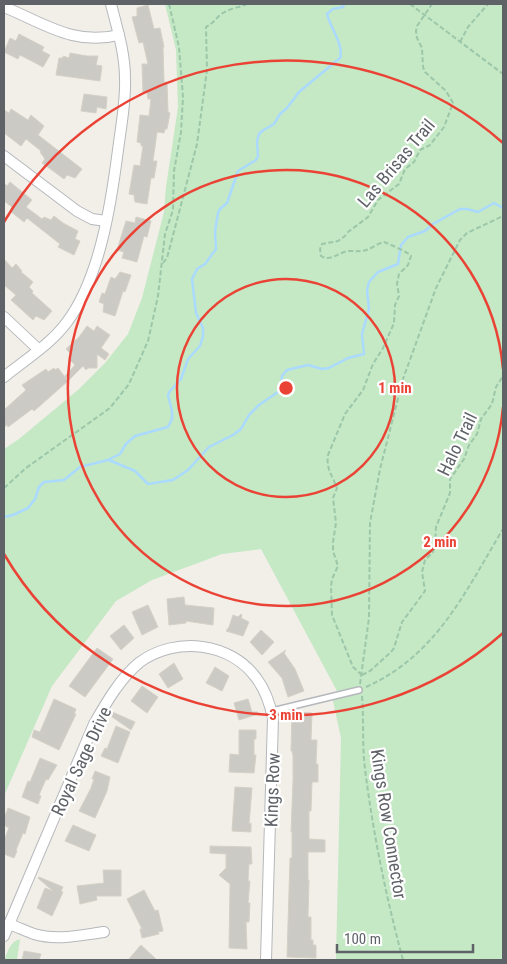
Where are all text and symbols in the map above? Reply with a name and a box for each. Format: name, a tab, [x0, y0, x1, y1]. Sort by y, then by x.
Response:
street label: Las Brisas Trail	[353, 115, 439, 211]
centre of rings	[277, 379, 295, 397]
text: 1 min	[378, 379, 412, 397]
street label: Halo Trail	[433, 409, 481, 479]
text: 2 min	[423, 533, 457, 551]
street label: Royal Sage Drive	[47, 703, 115, 819]
text: 3 min	[269, 706, 303, 724]
street label: Kings Row Connector	[367, 748, 411, 901]
street label: Kings Row	[260, 752, 284, 827]
scale bar	[337, 922, 473, 954]
text: 100 m	[344, 930, 381, 948]

